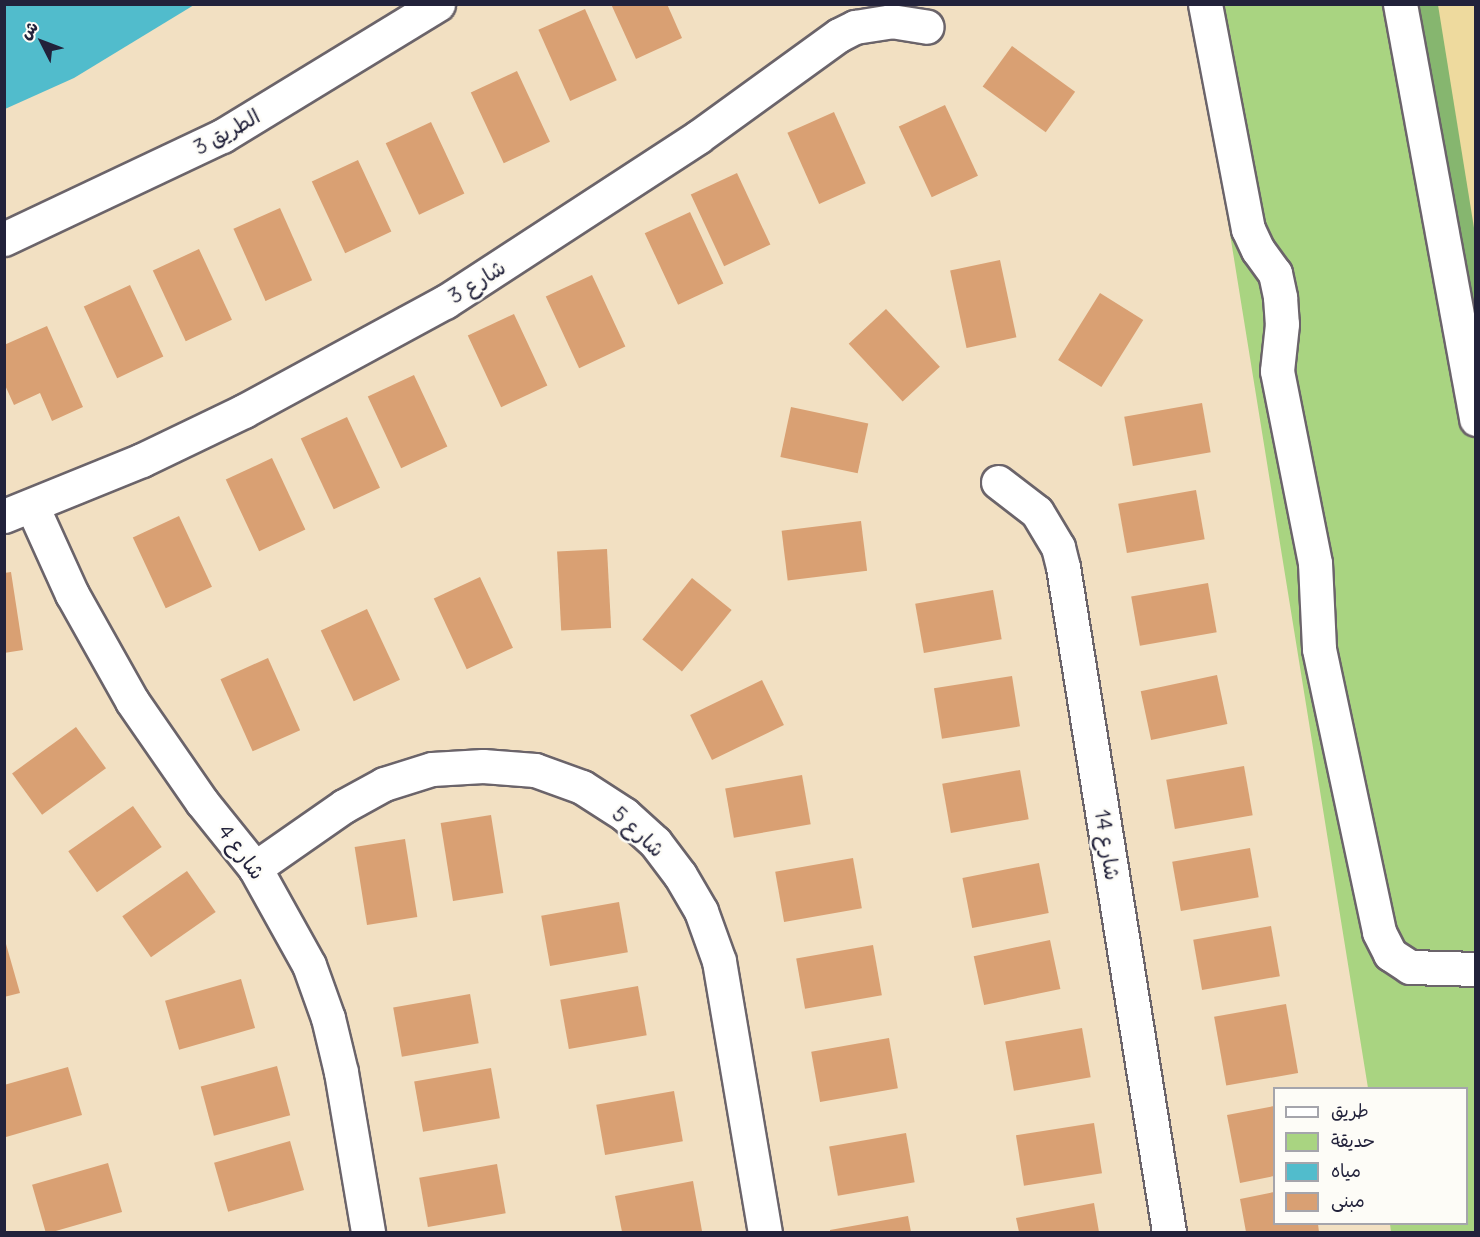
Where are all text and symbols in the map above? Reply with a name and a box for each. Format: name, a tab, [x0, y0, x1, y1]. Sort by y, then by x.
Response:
north arrow	[12, 12, 72, 72]
text: ش	[15, 17, 42, 43]
street label: 3 الطريق	[189, 104, 265, 160]
street label: شارع 3	[444, 255, 510, 309]
street label: شارع 5	[607, 801, 669, 863]
street label: شارع 14	[1089, 808, 1125, 882]
street label: شارع 4	[212, 819, 270, 885]
legend	[1273, 1087, 1468, 1225]
text: طريق	[1331, 1099, 1369, 1122]
text: حديقة	[1331, 1129, 1375, 1152]
text: مياه	[1331, 1159, 1361, 1182]
text: مبنى	[1331, 1189, 1365, 1212]

